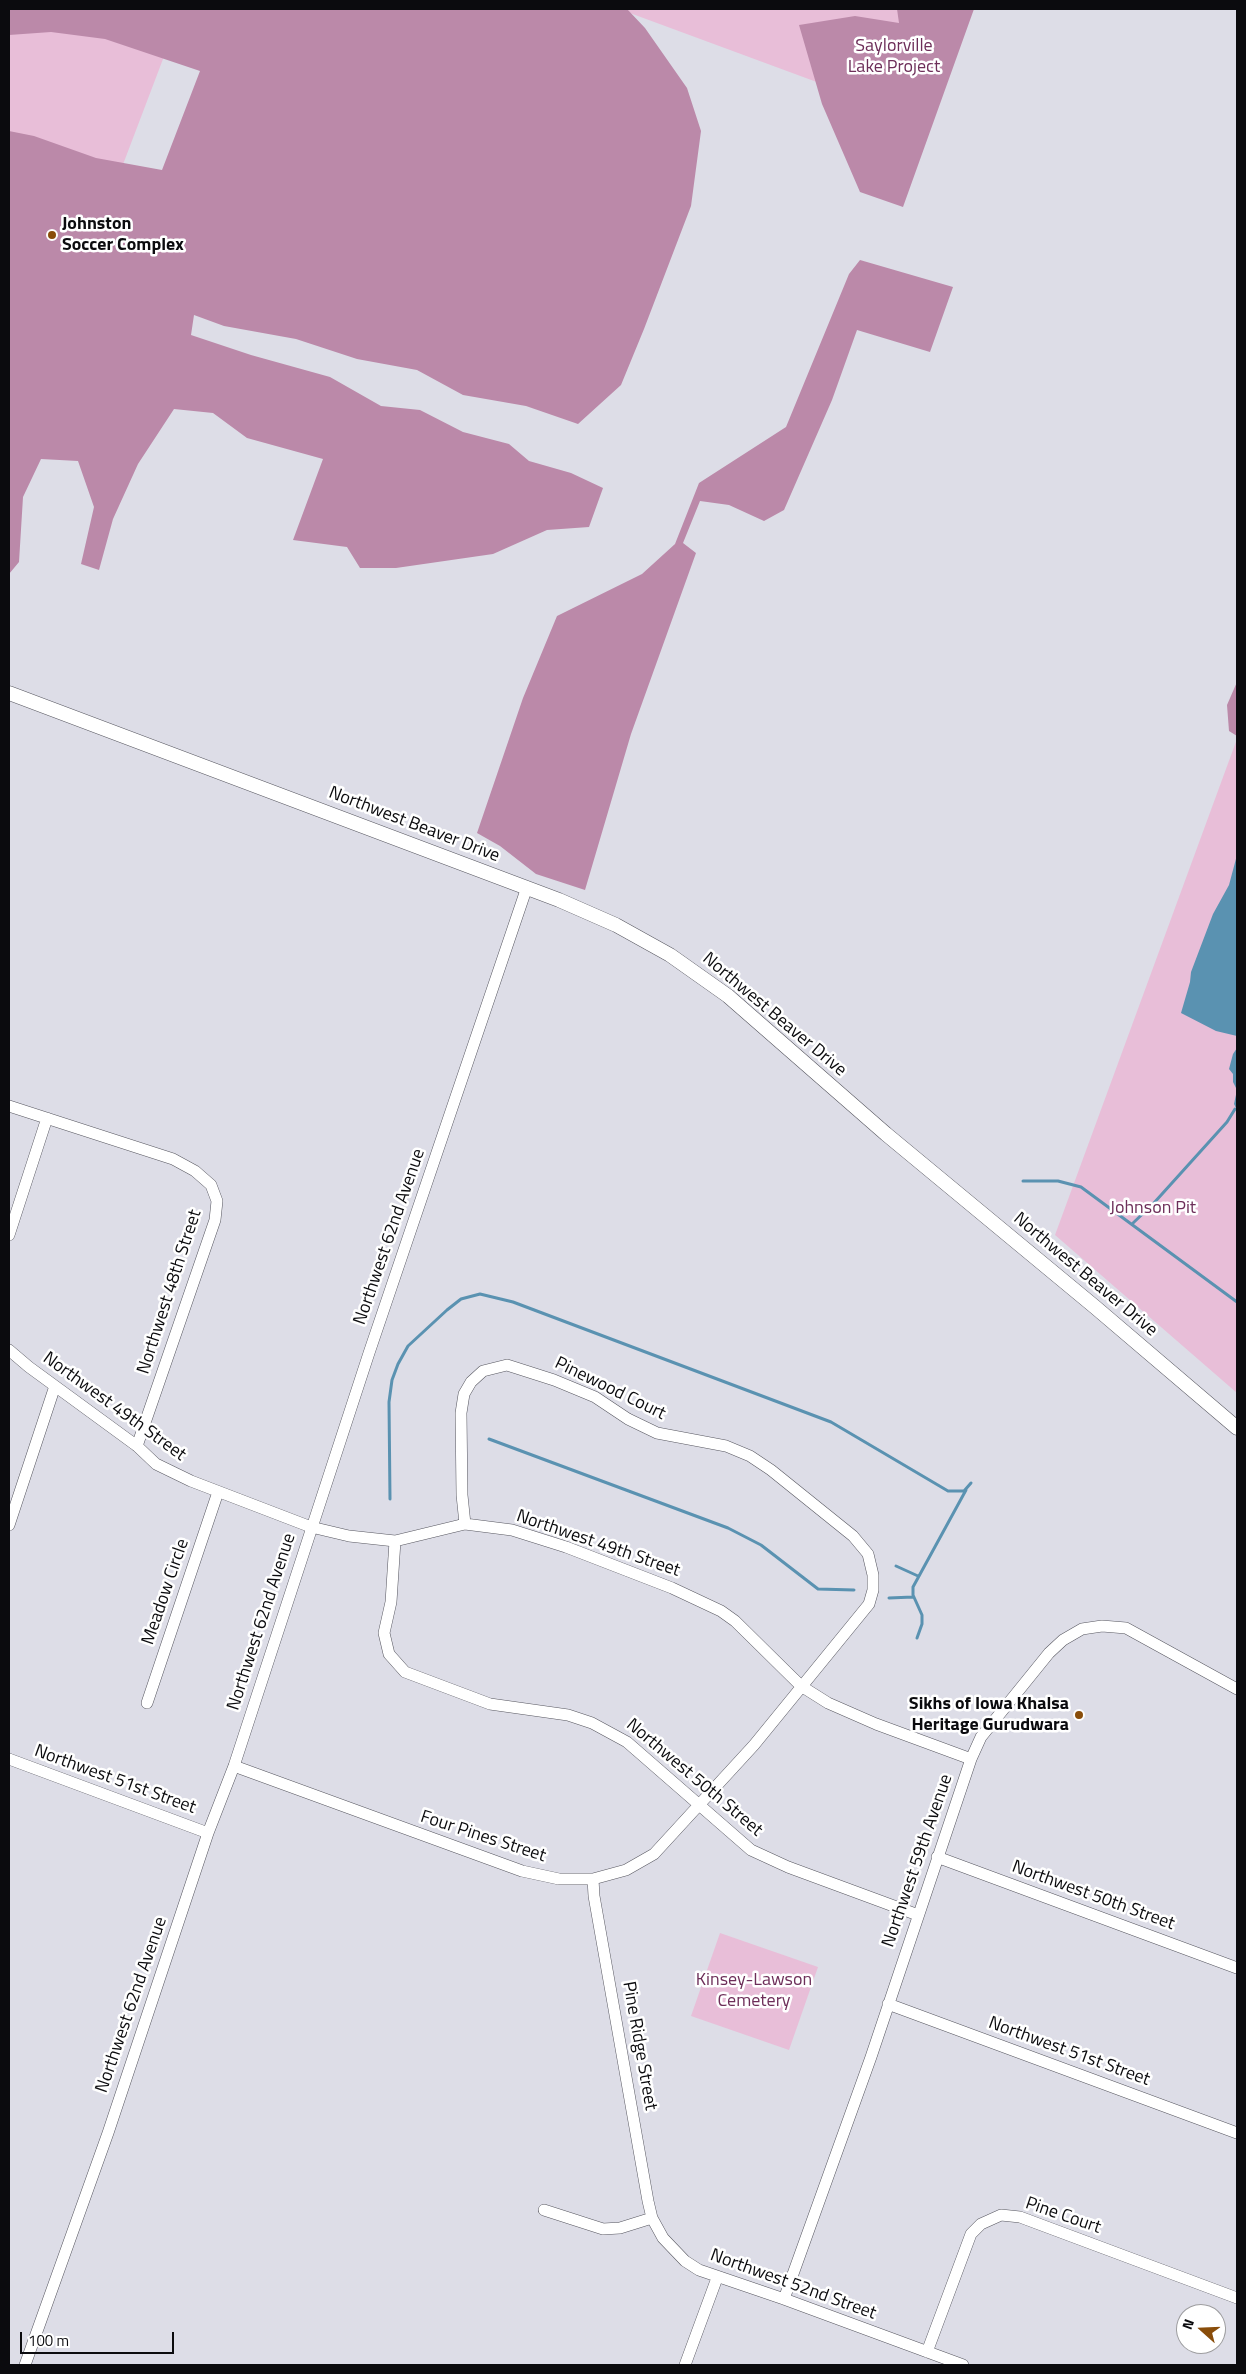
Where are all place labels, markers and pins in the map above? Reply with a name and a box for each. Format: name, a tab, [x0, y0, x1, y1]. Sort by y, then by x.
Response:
place label: Johnston Soccer Complex	[62, 214, 184, 256]
marker: Johnston Soccer Complex	[46, 229, 58, 241]
place label: Sikhs of Iowa Khalsa Heritage Gurudwara	[909, 1694, 1069, 1736]
marker: Sikhs of Iowa Khalsa Heritage Gurudwara	[1073, 1709, 1085, 1721]

